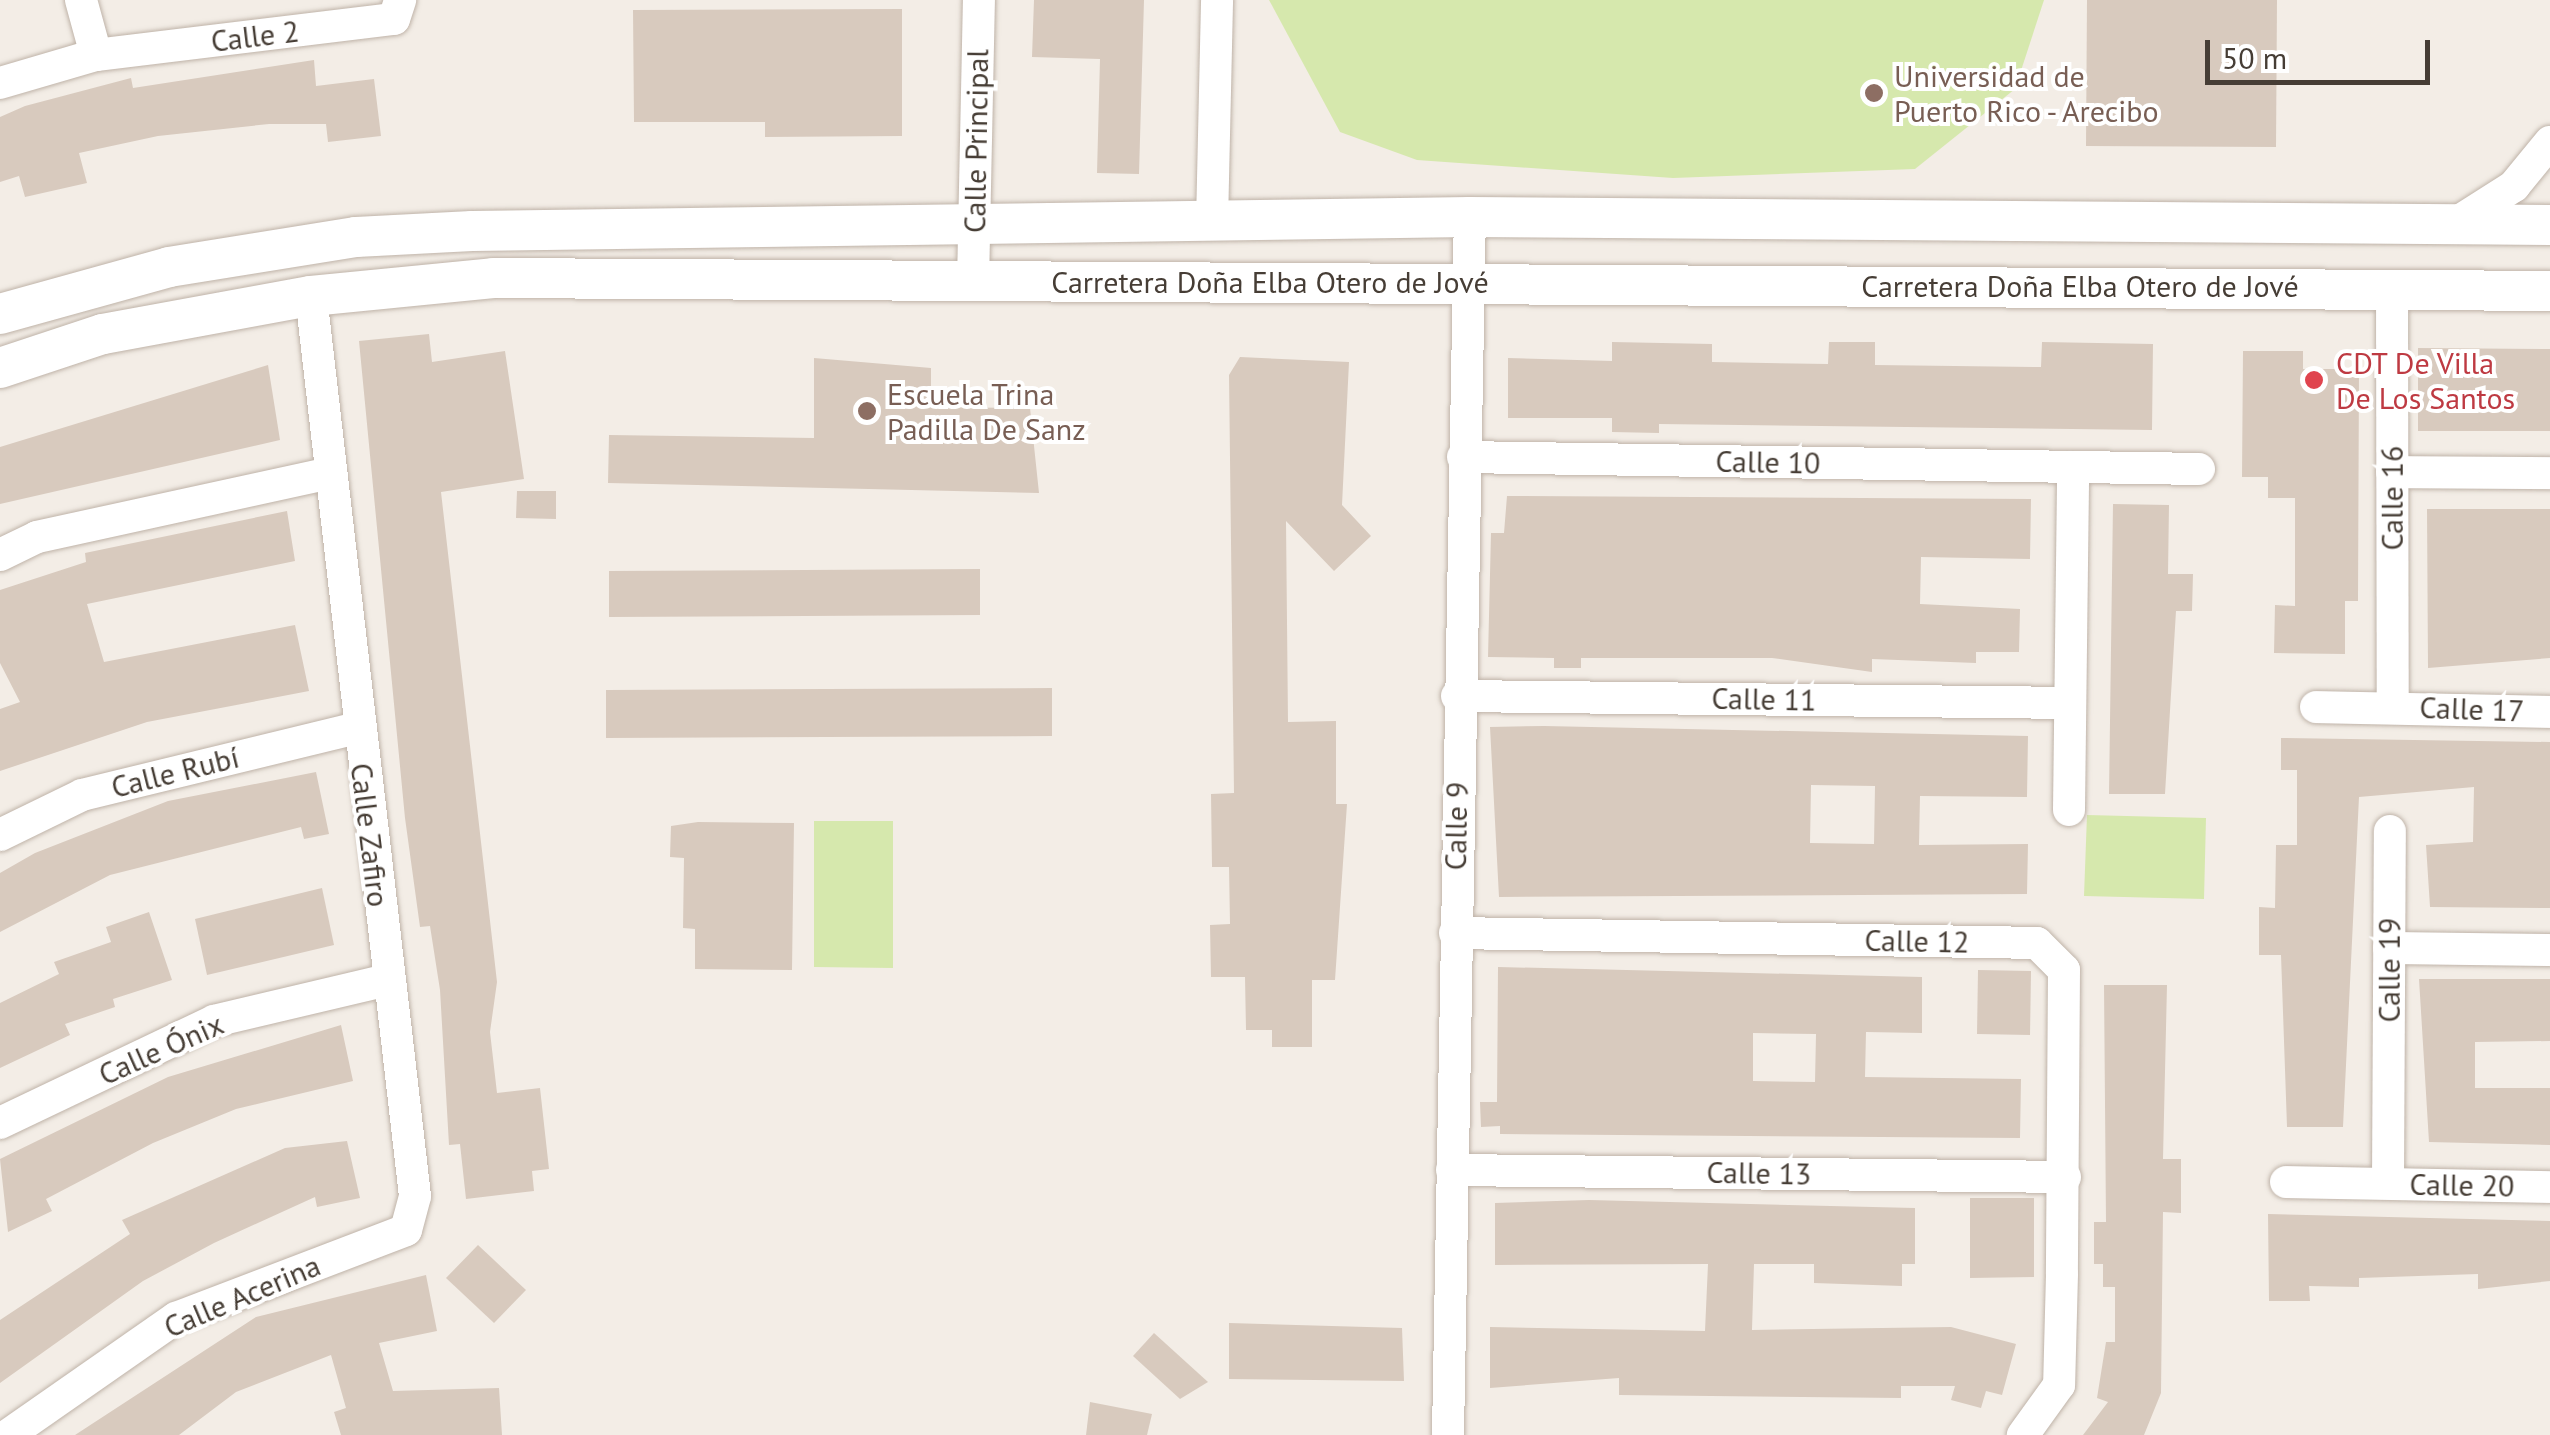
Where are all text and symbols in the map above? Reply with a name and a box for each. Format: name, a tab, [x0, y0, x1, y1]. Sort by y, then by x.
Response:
street label: Calle 2	[209, 13, 301, 59]
scale bar	[2210, 20, 2435, 82]
text: 50 m	[2222, 38, 2287, 77]
street label: Calle Principal	[956, 49, 996, 233]
place label: Universidad de Puerto Rico - Arecibo	[1894, 58, 2164, 128]
marker: Universidad de Puerto Rico - Arecibo	[1863, 82, 1885, 104]
street label: Carretera Doña Elba Otero de Jové	[1051, 264, 1489, 300]
street label: Carretera Doña Elba Otero de Jové	[1861, 268, 2299, 304]
place label: CDT De Villa De Los Santos	[2336, 345, 2515, 416]
marker: CDT De Villa De Los Santos	[2301, 367, 2327, 393]
place label: Escuela Trina Padilla De Sanz	[887, 376, 1086, 446]
marker: Escuela Trina Padilla De Sanz	[856, 400, 878, 422]
street label: Calle 10	[1715, 443, 1821, 481]
street label: Calle 16	[2374, 446, 2410, 550]
street label: Calle 11	[1711, 680, 1817, 718]
street label: Calle 17	[2419, 689, 2525, 729]
street label: Calle Rubí	[107, 739, 243, 805]
street label: Calle Zafiro	[343, 761, 397, 909]
street label: Calle 9	[1437, 781, 1475, 871]
street label: Calle 19	[2371, 918, 2407, 1022]
street label: Calle 12	[1864, 922, 1970, 960]
street label: Calle Ónix	[93, 1006, 229, 1092]
street label: Calle 13	[1706, 1154, 1812, 1192]
street label: Calle 20	[2409, 1166, 2515, 1204]
street label: Calle Acerina	[158, 1247, 326, 1345]

